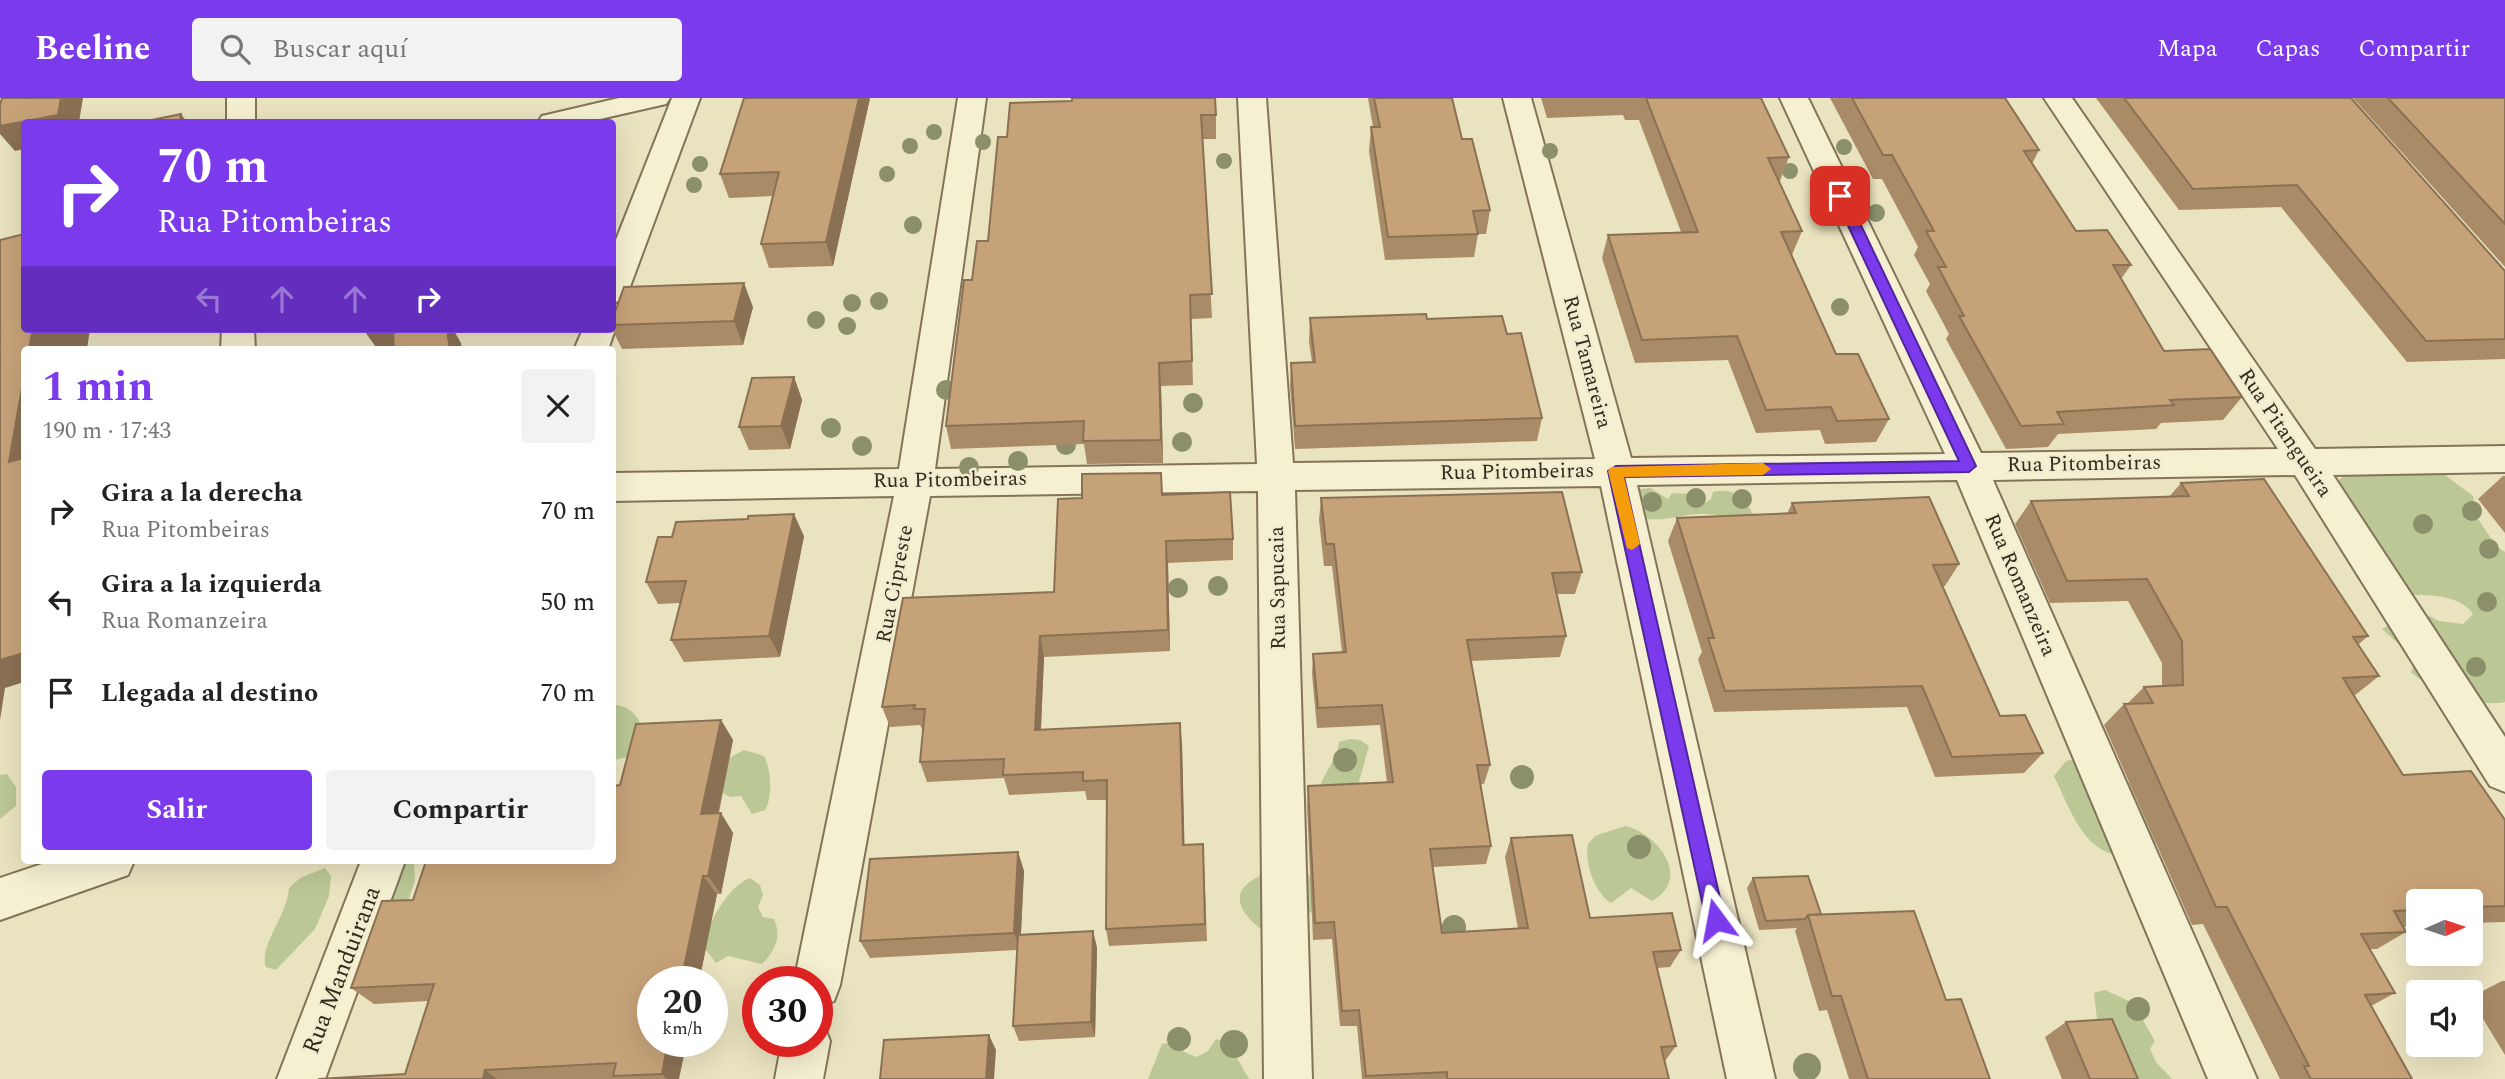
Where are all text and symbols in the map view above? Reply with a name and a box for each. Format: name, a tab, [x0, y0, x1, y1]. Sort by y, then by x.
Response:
search box	[192, 18, 682, 81]
text: Beeline	[35, 24, 150, 74]
text: Buscar aquí	[272, 29, 407, 69]
icon: search	[216, 30, 254, 68]
text: Mapa	[2157, 31, 2217, 67]
text: Capas	[2255, 31, 2320, 67]
text: Compartir	[2358, 31, 2470, 67]
text: 70 m	[157, 130, 268, 205]
icon: right	[42, 147, 133, 238]
pin	[1810, 166, 1870, 226]
icon: arrive	[1821, 177, 1859, 215]
text: Rua Pitombeiras	[157, 198, 392, 247]
icon: left	[190, 280, 228, 318]
icon: ahead	[263, 280, 301, 318]
icon: ahead	[336, 280, 374, 318]
icon: right	[409, 280, 447, 318]
street label: Rua Tamareira	[1554, 292, 1620, 433]
text: 1 min	[42, 356, 154, 419]
street label: Rua Pitangueira	[2230, 362, 2341, 505]
button: close	[521, 369, 595, 443]
text: 190 m · 17:43	[42, 414, 171, 449]
street label: Rua Pitombeiras	[2007, 447, 2161, 481]
street label: Rua Pitombeiras	[1440, 455, 1594, 489]
street label: Rua Pitombeiras	[873, 463, 1027, 497]
text: Gira a la derecha	[101, 473, 303, 513]
text: 70 m	[540, 491, 595, 531]
icon: right	[42, 492, 80, 530]
street label: Rua Romanzeira	[1976, 509, 2065, 662]
text: Rua Pitombeiras	[101, 513, 270, 548]
street label: Rua Cipreste	[868, 522, 922, 646]
street label: Rua Sapucaia	[1261, 525, 1295, 650]
text: Gira a la izquierda	[101, 564, 322, 604]
text: 50 m	[540, 582, 595, 622]
icon: left	[42, 583, 80, 621]
text: Rua Romanzeira	[101, 604, 268, 639]
text: Llegada al destino	[101, 673, 318, 713]
text: 70 m	[540, 673, 595, 713]
icon: arrive	[42, 674, 80, 712]
button: Salir	[42, 770, 312, 850]
button: Compartir	[326, 770, 595, 850]
street label: Rua Manduirana	[293, 881, 391, 1059]
position arrow	[1679, 883, 1753, 957]
north arrow	[2406, 889, 2483, 966]
map controls	[2406, 889, 2483, 1057]
speed limit sign: 30	[742, 966, 833, 1057]
text: 20	[663, 976, 702, 1029]
button: sound	[2406, 980, 2483, 1057]
text: km/h	[662, 1015, 703, 1042]

